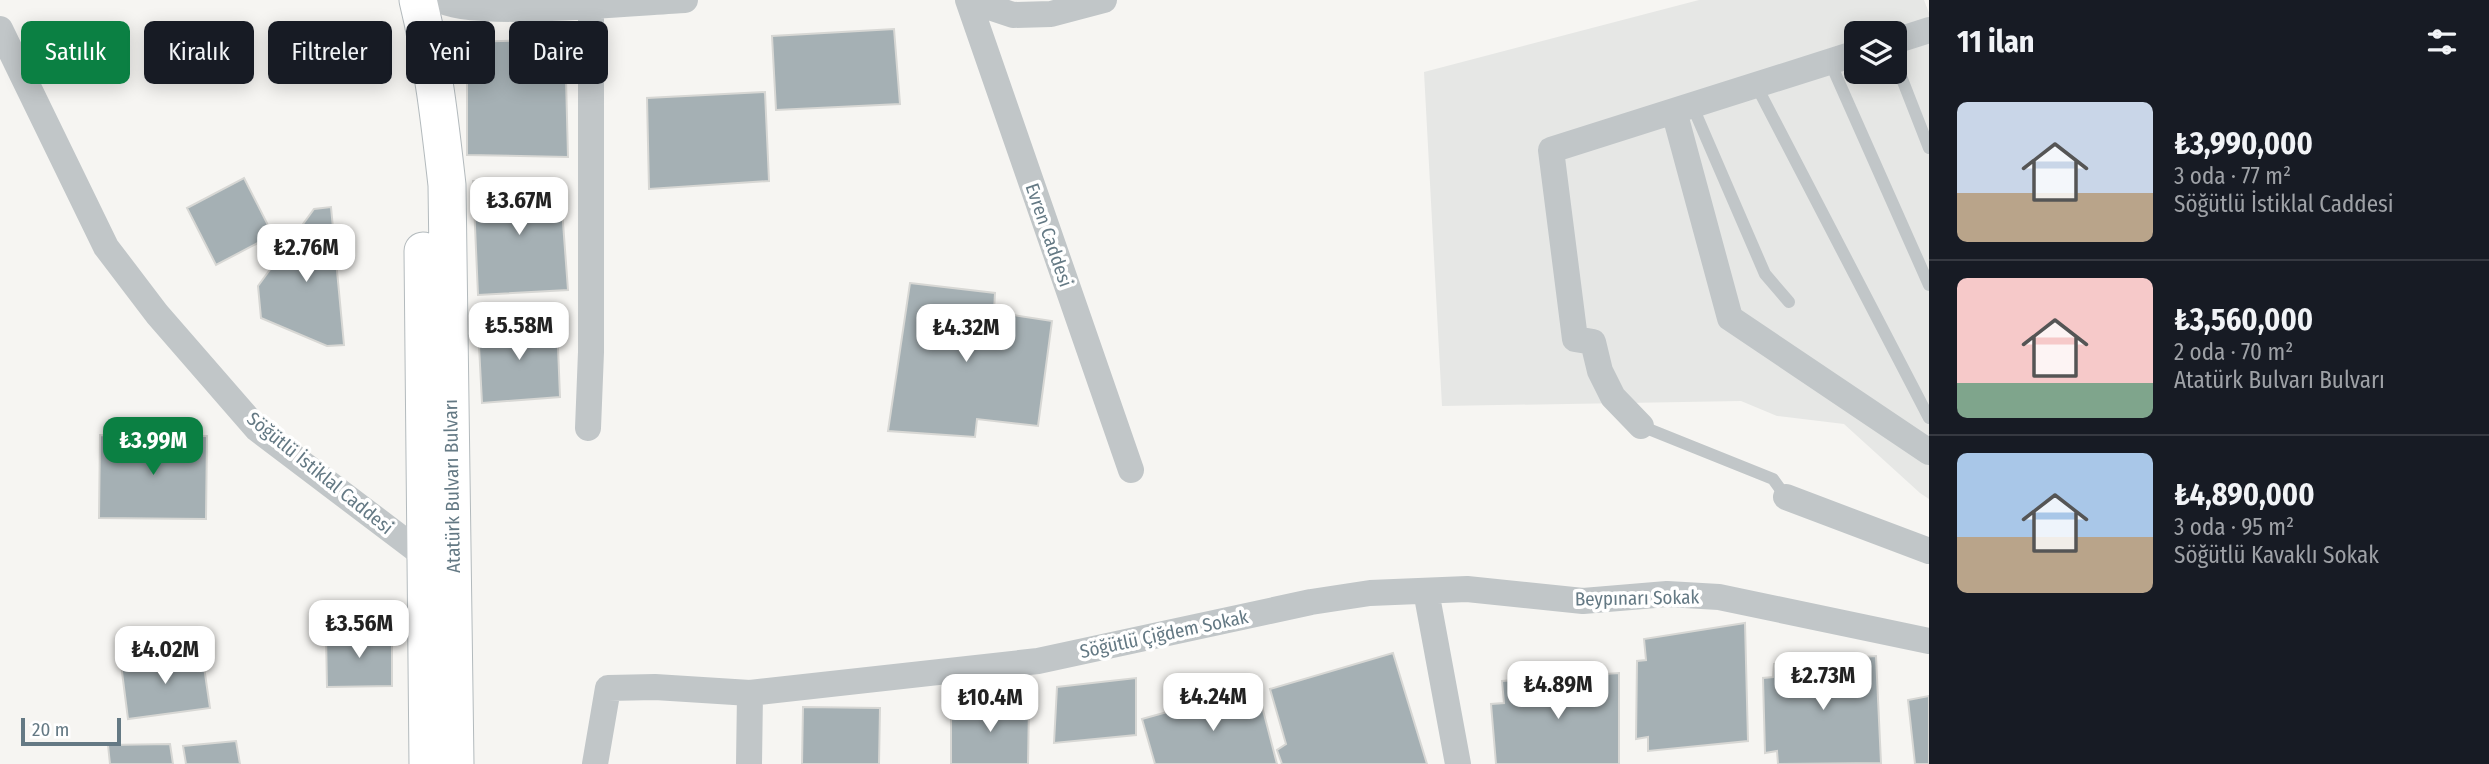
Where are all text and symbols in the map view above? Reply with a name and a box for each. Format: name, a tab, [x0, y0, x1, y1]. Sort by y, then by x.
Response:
chip: Satılık	[21, 21, 130, 84]
chip: Kiralık	[144, 21, 254, 84]
chip: Filtreler	[268, 21, 392, 84]
chip: Yeni	[406, 21, 495, 84]
chip: Daire	[509, 21, 608, 84]
map controls	[1844, 21, 1907, 84]
button: layers	[1844, 21, 1907, 84]
icon: filters	[2423, 23, 2461, 61]
text: 11 ilan	[1957, 24, 2035, 60]
text: ₺3,990,000	[2174, 126, 2313, 162]
icon: home	[2013, 130, 2097, 214]
text: 3 oda · 77 m²	[2174, 162, 2291, 190]
pin: ₺3.67M	[462, 177, 576, 237]
street label: Evren Caddesi	[1020, 180, 1078, 290]
text: ₺3.67M	[486, 186, 552, 214]
text: Söğütlü İstiklal Caddesi	[2174, 190, 2394, 218]
pin: ₺2.76M	[249, 224, 363, 284]
text: ₺2.76M	[273, 233, 339, 261]
pin: ₺5.58M	[462, 302, 576, 362]
text: ₺3,560,000	[2174, 302, 2313, 338]
pin: ₺4.32M	[909, 304, 1023, 364]
icon: home	[2013, 306, 2097, 390]
text: ₺5.58M	[485, 311, 553, 339]
text: ₺4.32M	[932, 313, 1000, 341]
text: 2 oda · 70 m²	[2174, 338, 2293, 366]
text: Atatürk Bulvarı Bulvarı	[2174, 366, 2385, 394]
street label: Atatürk Bulvarı Bulvarı	[439, 399, 465, 573]
street label: Söğütlü İstiklal Caddesi	[242, 407, 398, 539]
pin: ₺3.99M	[96, 418, 210, 477]
text: ₺3.99M	[119, 426, 187, 454]
text: ₺4,890,000	[2174, 477, 2315, 513]
icon: home	[2013, 481, 2097, 565]
text: 3 oda · 95 m²	[2174, 513, 2294, 541]
text: Söğütlü Kavaklı Sokak	[2174, 541, 2379, 569]
street label: Beypınarı Sokak	[1575, 585, 1700, 611]
pin: ₺3.56M	[302, 600, 416, 660]
street label: Söğütlü Çiğdem Sokak	[1078, 605, 1250, 663]
text: ₺3.56M	[325, 609, 393, 637]
pin: ₺4.02M	[108, 626, 222, 686]
text: ₺4.02M	[131, 635, 199, 663]
pin: ₺2.73M	[1766, 652, 1880, 712]
text: ₺2.73M	[1791, 661, 1855, 689]
pin: ₺4.89M	[1501, 662, 1615, 721]
text: ₺4.89M	[1523, 670, 1593, 698]
pin: ₺10.4M	[933, 674, 1047, 734]
pin: ₺4.24M	[1156, 674, 1270, 733]
text: ₺4.24M	[1179, 682, 1247, 710]
text: ₺10.4M	[957, 683, 1023, 711]
scale bar	[21, 715, 121, 747]
text: 20 m	[32, 718, 69, 741]

